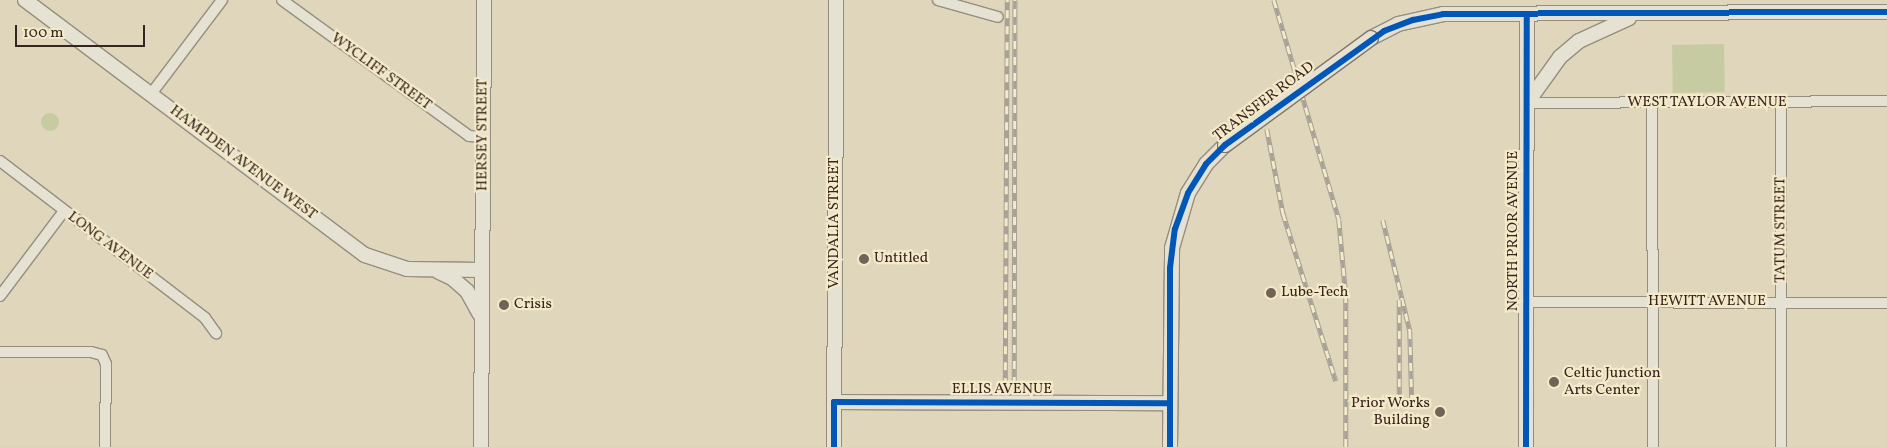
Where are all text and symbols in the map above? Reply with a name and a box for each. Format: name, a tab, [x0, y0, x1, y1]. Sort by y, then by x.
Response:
scale bar	[18, 15, 148, 47]
text: 100 m	[23, 23, 63, 44]
street label: WYCLIFF STREET	[327, 29, 435, 115]
street label: TRANSFER ROAD	[1210, 58, 1318, 146]
street label: HERSEY STREET	[474, 79, 492, 191]
street label: WEST TAYLOR AVENUE	[1627, 94, 1787, 112]
street label: HAMPDEN AVENUE WEST	[166, 102, 320, 224]
street label: NORTH PRIOR AVENUE	[1505, 151, 1523, 311]
street label: VANDALIA STREET	[826, 157, 844, 289]
street label: TATUM STREET	[1772, 177, 1790, 283]
street label: LONG AVENUE	[64, 208, 156, 284]
place label: Untitled	[874, 250, 928, 268]
marker: Untitled	[858, 253, 870, 265]
place label: Lube-Tech	[1281, 284, 1348, 302]
marker: Lube-Tech	[1265, 287, 1277, 299]
street label: HEWITT AVENUE	[1648, 293, 1766, 311]
place label: Crisis	[514, 296, 552, 314]
marker: Crisis	[498, 299, 510, 311]
place label: Celtic Junction Arts Center	[1564, 364, 1661, 399]
marker: Celtic Junction Arts Center	[1548, 376, 1560, 388]
street label: ELLIS AVENUE	[952, 381, 1052, 399]
place label: Prior Works Building	[1351, 394, 1430, 429]
marker: Prior Works Building	[1434, 406, 1446, 418]

